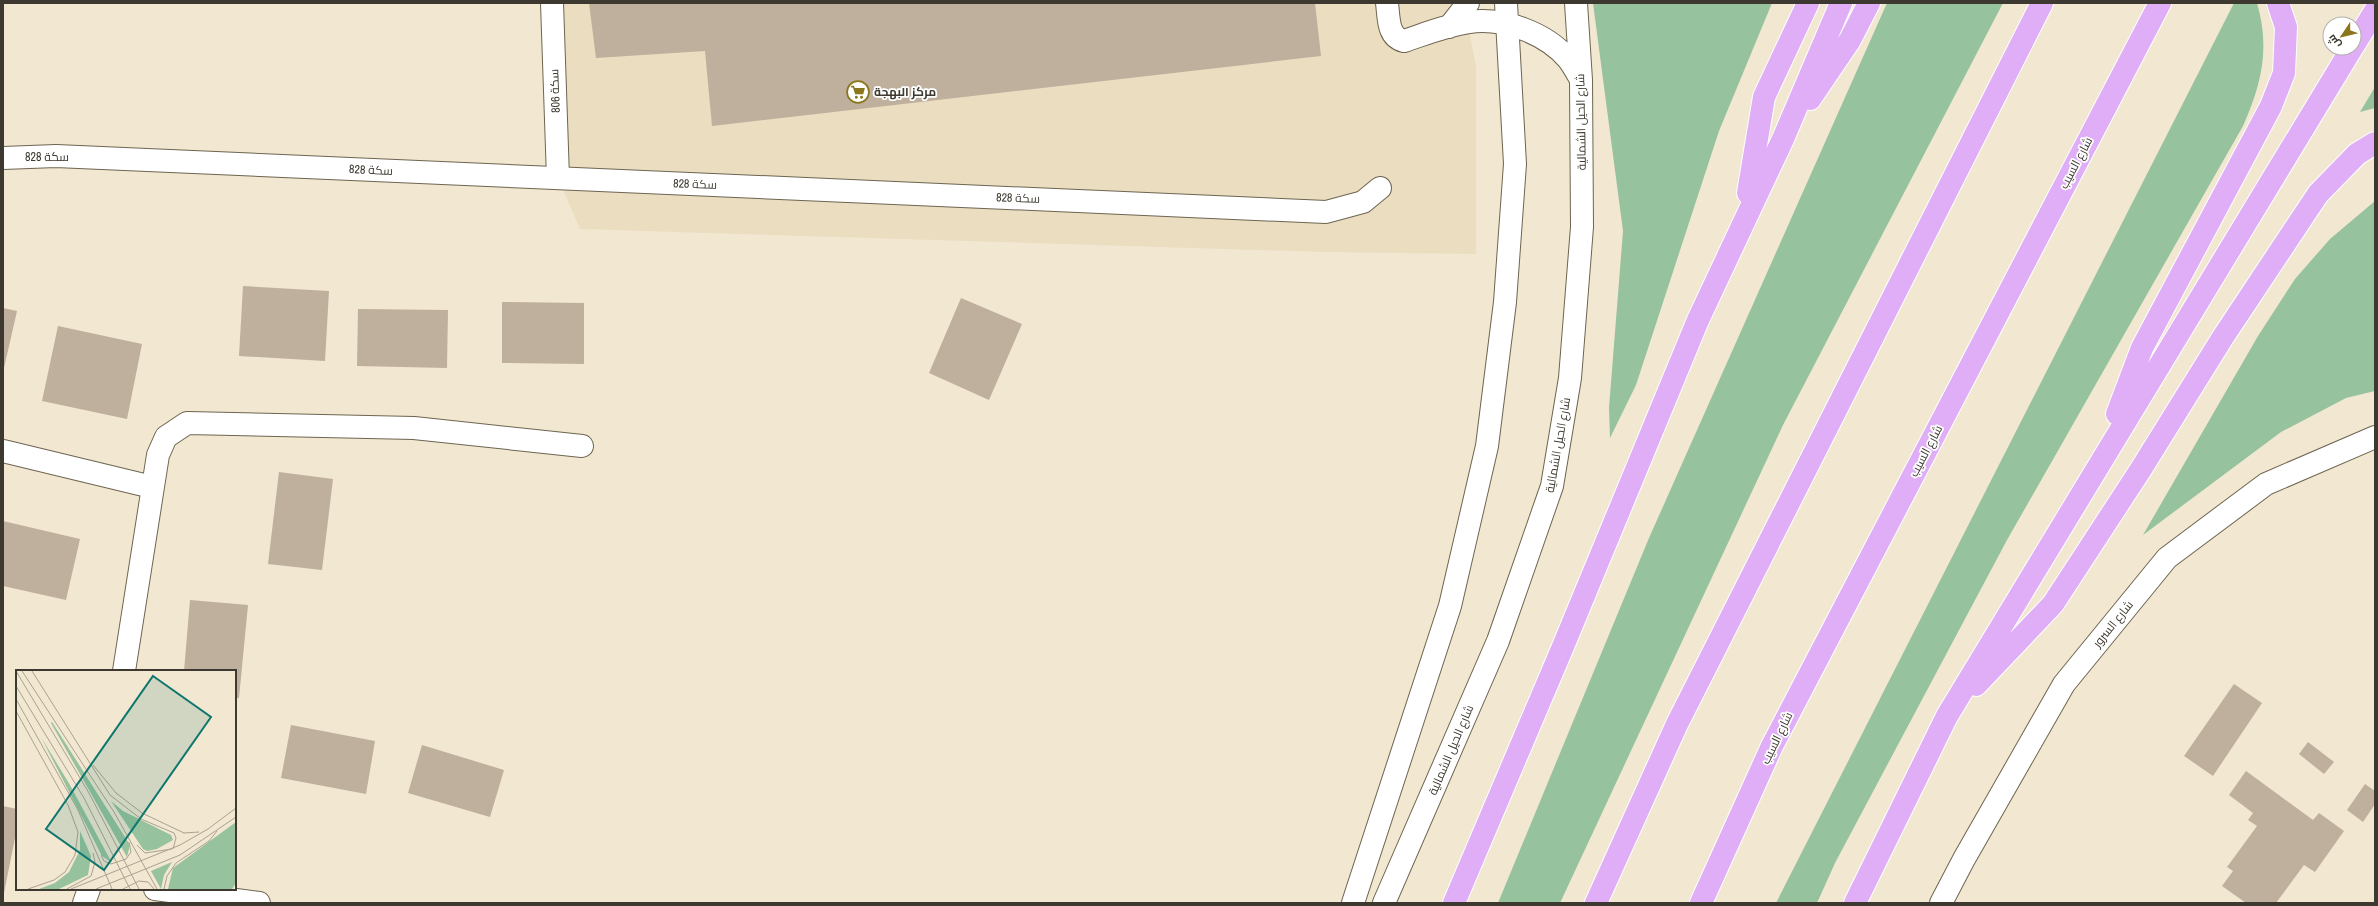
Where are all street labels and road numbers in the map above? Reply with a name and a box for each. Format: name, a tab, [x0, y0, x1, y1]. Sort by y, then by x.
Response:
street label: سكة 806	[546, 69, 564, 113]
street label: شارع الحيل الشمالية	[1572, 73, 1590, 170]
street label: شارع السيب	[2056, 134, 2096, 192]
street label: سكة 828	[25, 149, 69, 165]
street label: سكة 828	[349, 161, 393, 179]
street label: سكة 828	[673, 175, 717, 193]
street label: سكة 828	[996, 189, 1040, 207]
street label: شارع الحيل الشمالية	[1542, 396, 1574, 494]
street label: شارع السيب	[1906, 422, 1946, 480]
street label: شارع السرور	[2089, 597, 2137, 652]
street label: شارع الحيل الشمالية	[1425, 702, 1477, 798]
street label: شارع السيب	[1757, 709, 1797, 767]

